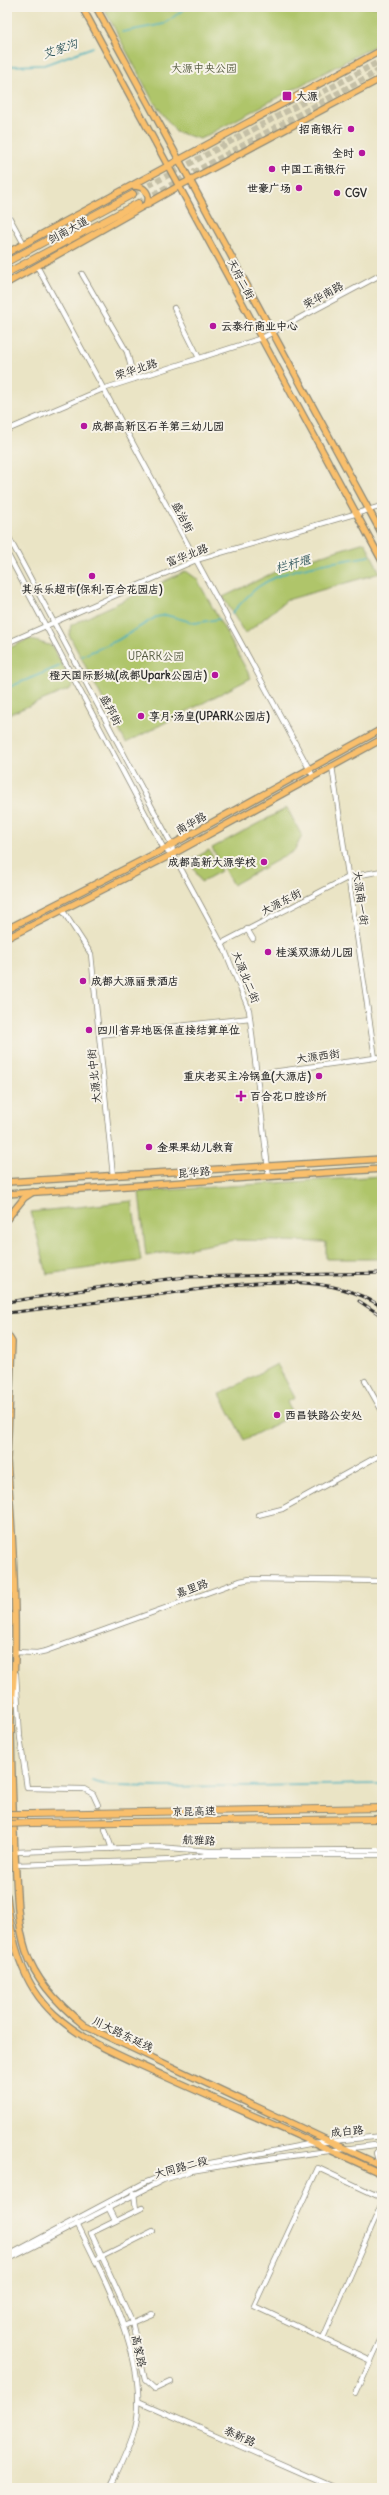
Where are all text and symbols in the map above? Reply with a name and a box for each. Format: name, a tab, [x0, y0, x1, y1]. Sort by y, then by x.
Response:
water label: 艾家沟	[40, 35, 80, 61]
park label: 大源中央公园	[171, 61, 237, 75]
place label: 大源	[296, 89, 318, 103]
marker: 大源	[281, 90, 293, 102]
place label: 招商银行	[299, 122, 343, 136]
marker: 招商银行	[346, 124, 356, 134]
place label: 全时	[332, 146, 354, 160]
marker: 全时	[357, 148, 367, 158]
place label: 中国工商银行	[280, 162, 346, 176]
marker: 中国工商银行	[267, 164, 277, 174]
place label: 世豪广场	[247, 181, 291, 195]
marker: 世豪广场	[294, 183, 304, 193]
place label: CGV	[345, 186, 367, 200]
marker: CGV	[332, 188, 342, 198]
street label: 剑南大道	[45, 213, 91, 247]
street label: 天府二街	[224, 256, 258, 303]
street label: 荣华南路	[300, 278, 346, 312]
place label: 云泰行商业中心	[221, 319, 298, 333]
marker: 云泰行商业中心	[208, 321, 218, 331]
street label: 荣华北路	[113, 356, 159, 382]
place label: 成都高新区石羊第三幼儿园	[92, 419, 224, 433]
marker: 成都高新区石羊第三幼儿园	[79, 421, 89, 431]
street label: 盛治街	[169, 499, 197, 536]
street label: 富华北路	[164, 541, 210, 569]
water label: 栏杆堰	[273, 551, 314, 576]
marker: 其乐乐超市(保利·百合花园店)	[87, 571, 97, 581]
place label: 其乐乐超市(保利·百合花园店)	[21, 582, 163, 597]
park label: UPARK公园	[128, 649, 184, 663]
place label: 橙天国际影城(成都Upark公园店)	[49, 668, 208, 683]
marker: 橙天国际影城(成都Upark公园店)	[210, 670, 220, 680]
street label: 盛邦街	[97, 692, 125, 729]
place label: 享月·汤皇(UPARK公园店)	[149, 709, 270, 724]
marker: 享月·汤皇(UPARK公园店)	[136, 711, 146, 721]
street label: 南华路	[173, 809, 209, 837]
place label: 成都高新大源学校	[168, 855, 256, 869]
marker: 成都高新大源学校	[259, 857, 269, 867]
street label: 大源南一街	[350, 870, 372, 927]
street label: 大源东街	[258, 885, 305, 918]
place label: 桂溪双源幼儿园	[276, 945, 353, 959]
marker: 桂溪双源幼儿园	[263, 947, 273, 957]
street label: 大源北二街	[229, 949, 263, 1006]
place label: 成都大源丽景酒店	[91, 974, 179, 988]
marker: 成都大源丽景酒店	[78, 976, 88, 986]
place label: 四川省异地医保直接结算单位	[97, 1023, 240, 1037]
marker: 四川省异地医保直接结算单位	[84, 1025, 94, 1035]
street label: 大源西街	[295, 1046, 342, 1066]
street label: 大源北中街	[84, 1047, 104, 1104]
place label: 重庆老买主冷锅鱼(大源店)	[183, 1069, 312, 1084]
marker: 重庆老买主冷锅鱼(大源店)	[314, 1071, 324, 1081]
place label: 百合花口腔诊所	[250, 1089, 327, 1103]
marker: 百合花口腔诊所	[235, 1090, 247, 1102]
place label: 金果果幼儿教育	[157, 1140, 234, 1154]
marker: 金果果幼儿教育	[144, 1142, 154, 1152]
street label: 昆华路	[177, 1164, 211, 1180]
place label: 西昌铁路公安处	[285, 1408, 362, 1422]
marker: 西昌铁路公安处	[272, 1410, 282, 1420]
street label: 嘉里路	[174, 1576, 210, 1600]
street label: 京昆高速	[172, 1804, 216, 1818]
street label: 航雅路	[182, 1832, 216, 1848]
street label: 川大路东延线	[90, 2013, 156, 2055]
street label: 成白路	[330, 2122, 364, 2140]
street label: 大同路二段	[153, 2153, 209, 2181]
street label: 高家路	[129, 2333, 149, 2369]
street label: 泰新路	[222, 2423, 258, 2449]

